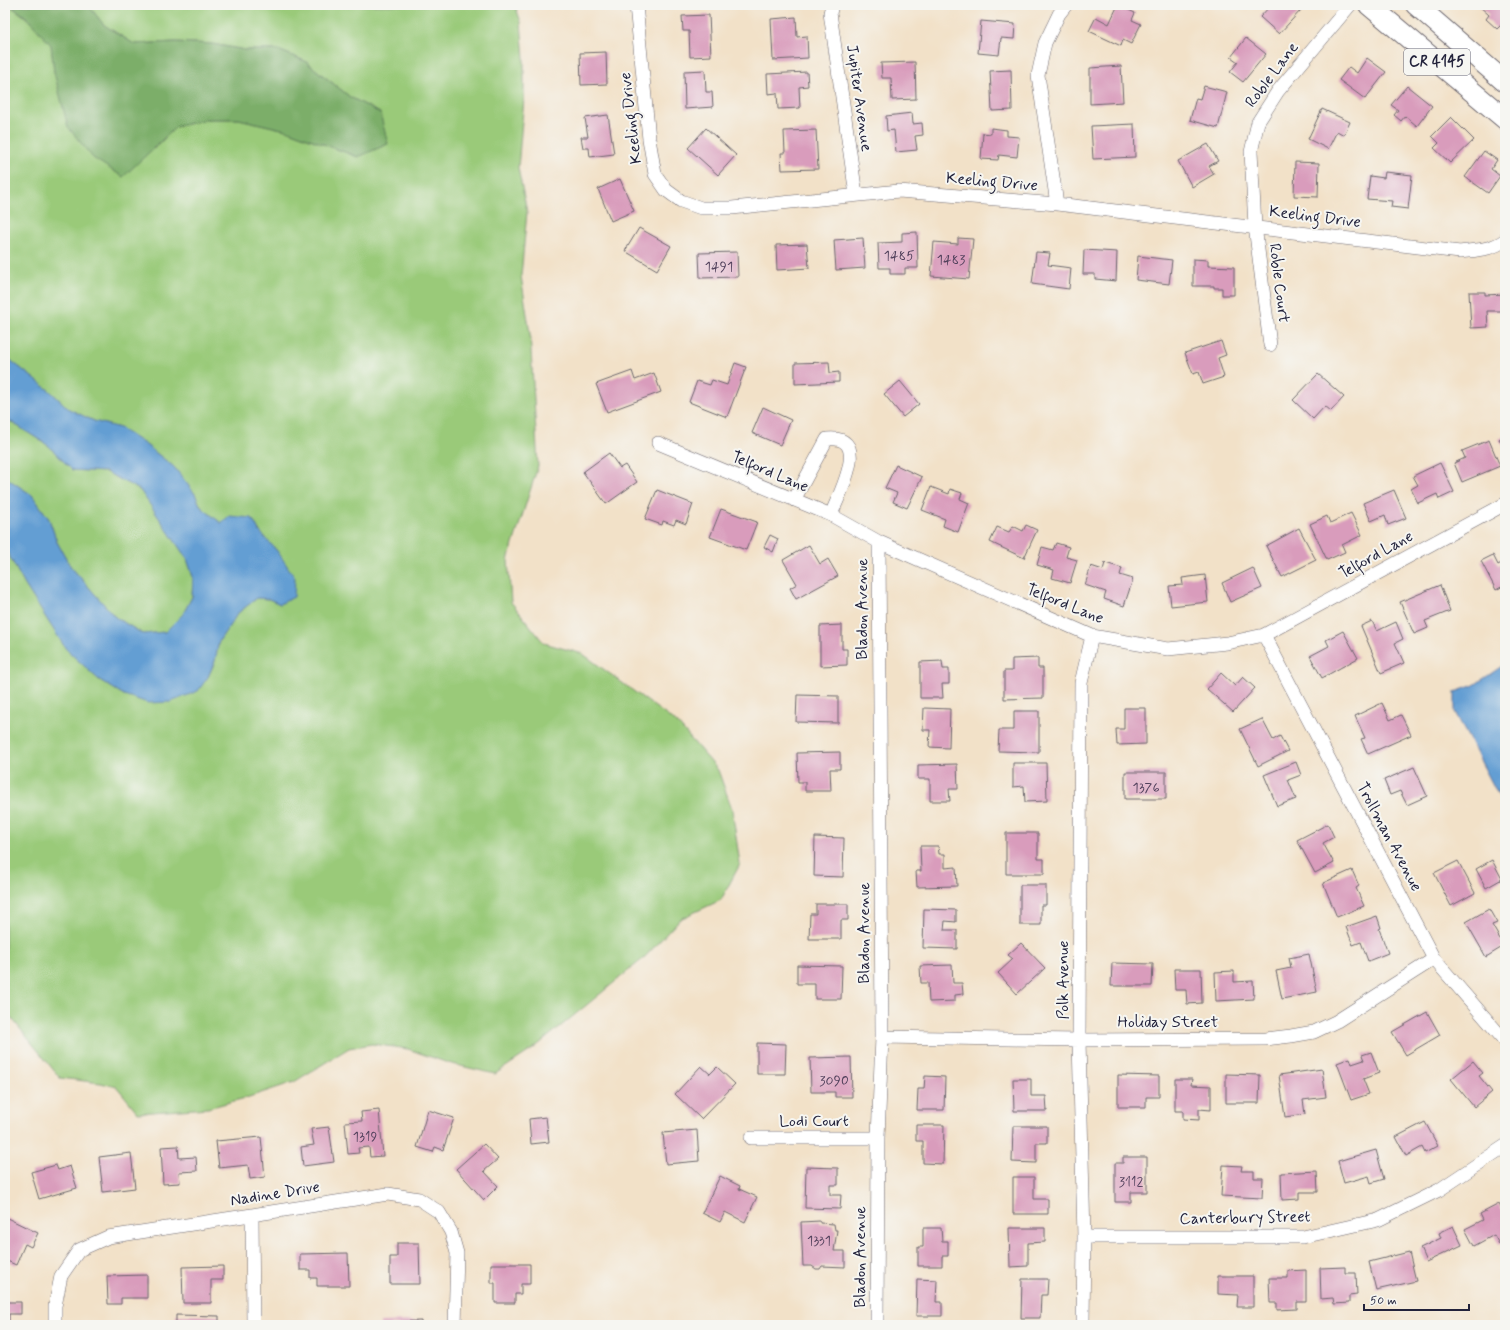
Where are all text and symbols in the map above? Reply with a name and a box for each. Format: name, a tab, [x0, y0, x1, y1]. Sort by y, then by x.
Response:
street label: Roble Lane	[1241, 38, 1304, 112]
street label: Jupiter Avenue	[841, 43, 877, 153]
road number: CR 4145	[1404, 49, 1470, 75]
street label: Keeling Drive	[615, 71, 648, 165]
street label: Keeling Drive	[945, 168, 1039, 197]
street label: Keeling Drive	[1268, 201, 1362, 234]
street label: Roble Court	[1264, 242, 1294, 324]
house number: 1485	[884, 247, 914, 265]
house number: 1483	[937, 251, 965, 269]
house number: 1491	[705, 258, 733, 276]
street label: Telford Lane	[727, 446, 812, 499]
street label: Telford Lane	[1335, 526, 1418, 586]
street label: Bladon Avenue	[852, 558, 873, 660]
street label: Telford Lane	[1022, 579, 1107, 631]
house number: 1376	[1132, 779, 1160, 797]
street label: Trollman Avenue	[1351, 779, 1427, 895]
street label: Bladon Avenue	[854, 882, 875, 984]
street label: Polk Avenue	[1053, 941, 1074, 1019]
street label: Holiday Street	[1118, 1012, 1219, 1033]
house number: 3090	[819, 1072, 849, 1090]
street label: Lodi Court	[779, 1111, 849, 1132]
house number: 1319	[353, 1128, 377, 1146]
house number: 3112	[1119, 1173, 1143, 1191]
street label: Nadine Drive	[229, 1177, 321, 1211]
street label: Bladon Avenue	[850, 1206, 871, 1308]
street label: Canterbury Street	[1179, 1206, 1311, 1230]
house number: 1331	[807, 1232, 831, 1250]
scale bar	[1364, 1286, 1469, 1312]
text: 50 m	[1370, 1293, 1397, 1309]

